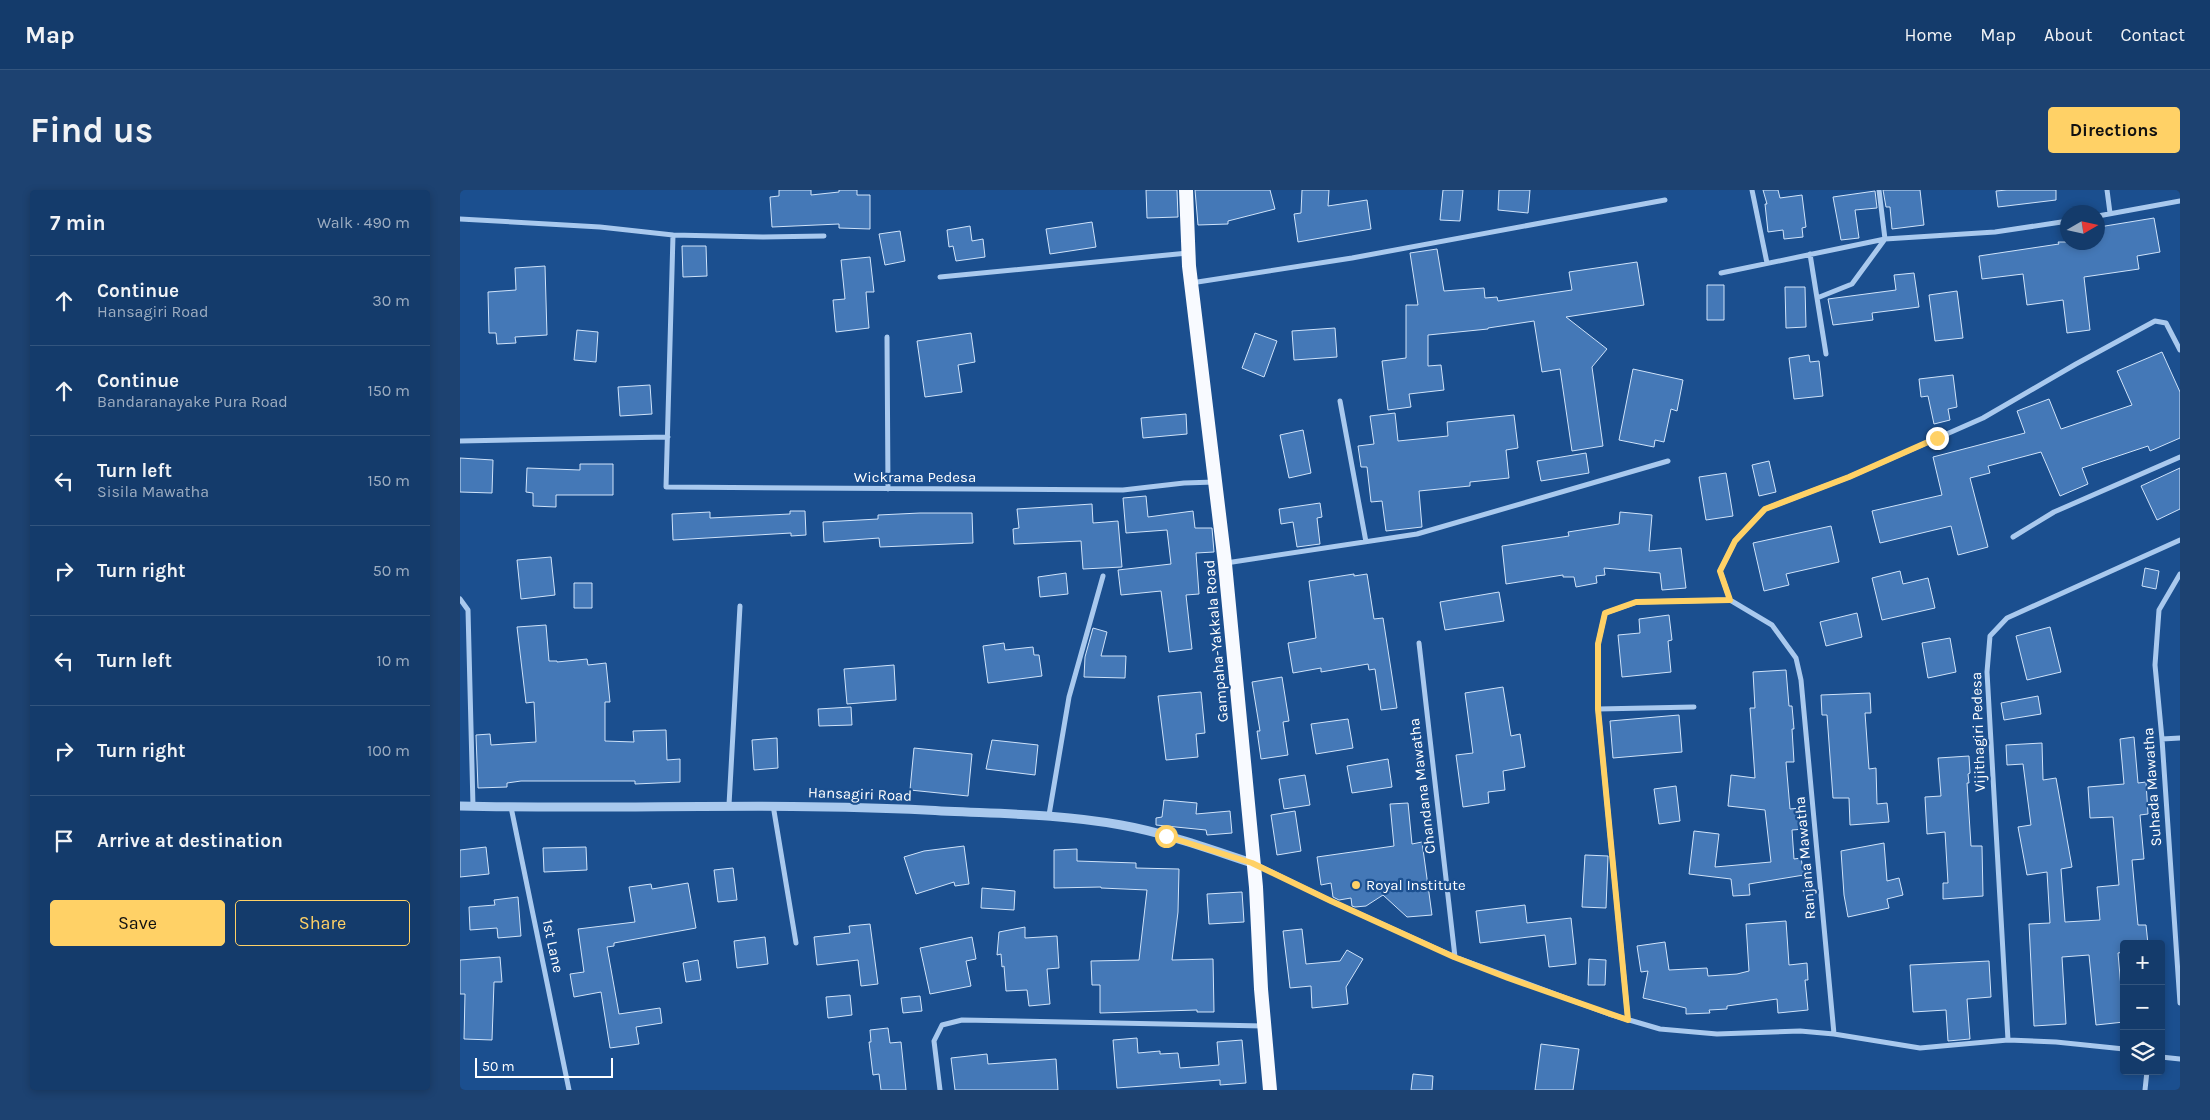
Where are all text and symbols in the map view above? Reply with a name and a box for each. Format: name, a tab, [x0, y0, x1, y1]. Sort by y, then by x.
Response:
text: Map	[25, 21, 75, 49]
text: Home	[1904, 24, 1952, 46]
text: Map	[1980, 24, 2016, 46]
text: About	[2044, 24, 2093, 46]
text: Contact	[2121, 24, 2185, 46]
button: Directions	[2048, 107, 2180, 153]
text: Find us	[30, 110, 153, 151]
north arrow	[2060, 205, 2105, 250]
text: 7 min	[50, 211, 106, 235]
text: Walk · 490 m	[317, 213, 410, 232]
text: Continue	[97, 280, 179, 302]
icon: ahead	[50, 287, 78, 315]
text: 30 m	[372, 291, 410, 310]
text: Hansagiri Road	[97, 302, 208, 321]
text: Continue	[97, 370, 179, 392]
icon: ahead	[50, 377, 78, 405]
text: 150 m	[367, 381, 410, 400]
text: Bandaranayake Pura Road	[97, 392, 288, 411]
route end	[1926, 427, 1949, 450]
text: Turn left	[97, 460, 172, 482]
icon: left	[50, 467, 78, 495]
street label: Wickrama Pedesa	[854, 468, 976, 486]
text: 150 m	[367, 471, 410, 490]
text: Sisila Mawatha	[97, 482, 209, 501]
icon: right	[50, 557, 78, 585]
street label: Gampaha-Yakkala Road	[1200, 559, 1232, 723]
text: Turn right	[97, 560, 186, 582]
text: 50 m	[373, 561, 410, 580]
icon: left	[50, 647, 78, 675]
text: Turn left	[97, 650, 172, 672]
text: 10 m	[376, 651, 410, 670]
street label: Vijithagiri Pedesa	[1967, 672, 1989, 792]
street label: Chandana Mawatha	[1405, 717, 1439, 855]
street label: Suhada Mawatha	[2139, 727, 2165, 847]
icon: right	[50, 737, 78, 765]
text: Turn right	[97, 740, 186, 762]
text: 100 m	[367, 741, 410, 760]
street label: Hansagiri Road	[808, 783, 912, 805]
street label: Ranjana Mawatha	[1791, 796, 1819, 920]
route start	[1155, 825, 1178, 848]
icon: arrive	[50, 827, 78, 855]
text: Arrive at destination	[97, 830, 283, 852]
place label: Royal Institute	[1366, 876, 1466, 894]
marker: Royal Institute	[1350, 879, 1362, 891]
button: Save	[50, 900, 225, 946]
button: Share	[235, 900, 410, 946]
street label: 1st Lane	[539, 918, 567, 974]
map controls	[2120, 940, 2165, 1075]
button: +	[2120, 940, 2165, 985]
button: −	[2120, 985, 2165, 1030]
button: layers	[2120, 1030, 2165, 1075]
scale bar	[475, 1055, 612, 1078]
text: 50 m	[482, 1058, 515, 1075]

